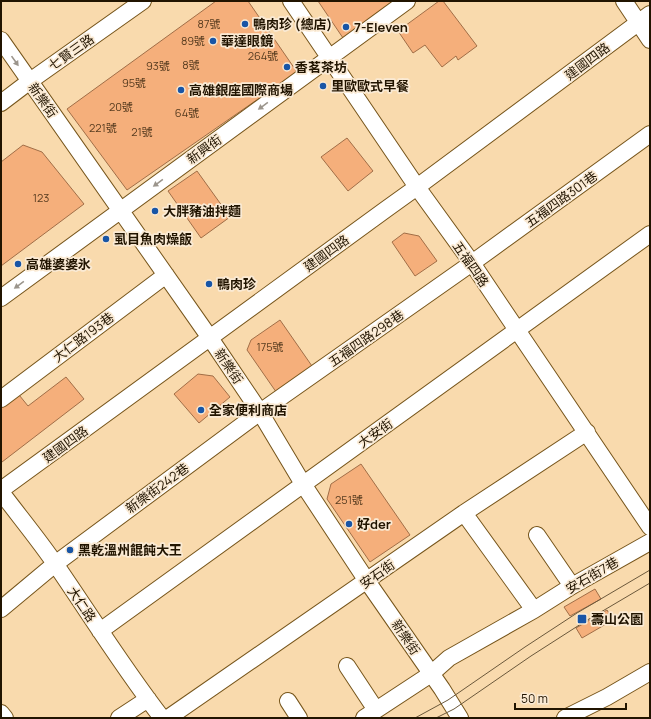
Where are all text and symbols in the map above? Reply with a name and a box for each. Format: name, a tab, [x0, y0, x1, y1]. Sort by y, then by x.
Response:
place label: 鴨肉珍 (總店)	[253, 15, 332, 33]
house number: 87號	[198, 16, 220, 31]
place label: 7-Eleven	[354, 18, 408, 36]
marker: 鴨肉珍 (總店)	[240, 19, 250, 29]
marker: 7-Eleven	[341, 22, 351, 32]
street label: 七賢三路	[45, 30, 97, 74]
place label: 華達眼鏡	[221, 32, 274, 50]
house number: 89號	[181, 33, 205, 48]
marker: 華達眼鏡	[208, 36, 218, 46]
street label: 建國四路	[561, 38, 613, 84]
house number: 264號	[248, 48, 278, 63]
one-way arrow	[11, 55, 19, 66]
house number: 8號	[182, 57, 200, 72]
house number: 93號	[146, 58, 170, 73]
place label: 香茗茶坊	[295, 58, 347, 76]
marker: 香茗茶坊	[282, 62, 292, 72]
house number: 95號	[122, 75, 146, 90]
place label: 里歐歐式早餐	[331, 77, 409, 95]
street label: 新樂街	[24, 79, 62, 121]
place label: 高雄銀座國際商場	[189, 81, 293, 99]
marker: 里歐歐式早餐	[318, 81, 328, 91]
marker: 高雄銀座國際商場	[176, 85, 186, 95]
house number: 20號	[109, 99, 133, 114]
one-way arrow	[258, 102, 268, 110]
house number: 64號	[175, 105, 199, 120]
house number: 221號	[89, 120, 117, 135]
house number: 21號	[131, 124, 153, 139]
street label: 新興街	[183, 130, 225, 168]
street label: 五福四路301巷	[521, 167, 601, 231]
one-way arrow	[153, 179, 163, 187]
house number: 123	[33, 190, 49, 205]
place label: 大胖豬油拌麵	[163, 202, 241, 220]
marker: 大胖豬油拌麵	[150, 206, 160, 216]
place label: 虱目魚肉燥飯	[114, 230, 192, 248]
street label: 建國四路	[300, 230, 352, 276]
marker: 虱目魚肉燥飯	[101, 234, 111, 244]
street label: 五福四路	[449, 238, 493, 290]
place label: 高雄婆婆氷	[26, 255, 91, 273]
marker: 高雄婆婆氷	[13, 259, 23, 269]
place label: 鴨肉珍	[217, 275, 257, 293]
marker: 鴨肉珍	[204, 279, 214, 289]
one-way arrow	[14, 280, 24, 288]
street label: 五福四路298巷	[325, 305, 407, 371]
street label: 大仁路193巷	[49, 308, 117, 366]
house number: 175號	[256, 339, 284, 354]
street label: 新樂街	[211, 345, 247, 387]
place label: 全家便利商店	[209, 401, 287, 419]
marker: 全家便利商店	[196, 405, 206, 415]
street label: 大安街	[354, 414, 396, 452]
street label: 建國四路	[39, 421, 91, 467]
street label: 新樂街242巷	[122, 459, 192, 517]
house number: 251號	[335, 492, 363, 507]
place label: 好der	[357, 515, 391, 533]
marker: 好der	[344, 519, 354, 529]
place label: 黑乾溫州餛飩大王	[78, 541, 182, 559]
marker: 黑乾溫州餛飩大王	[65, 545, 75, 555]
street label: 安石街7巷	[562, 553, 622, 597]
street label: 安石街	[356, 555, 398, 593]
street label: 大仁路	[64, 583, 100, 625]
place label: 壽山公園	[591, 610, 643, 628]
marker: 壽山公園	[576, 613, 588, 625]
street label: 新樂街	[388, 616, 424, 658]
scale bar	[515, 685, 626, 711]
text: 50 m	[521, 690, 548, 707]

